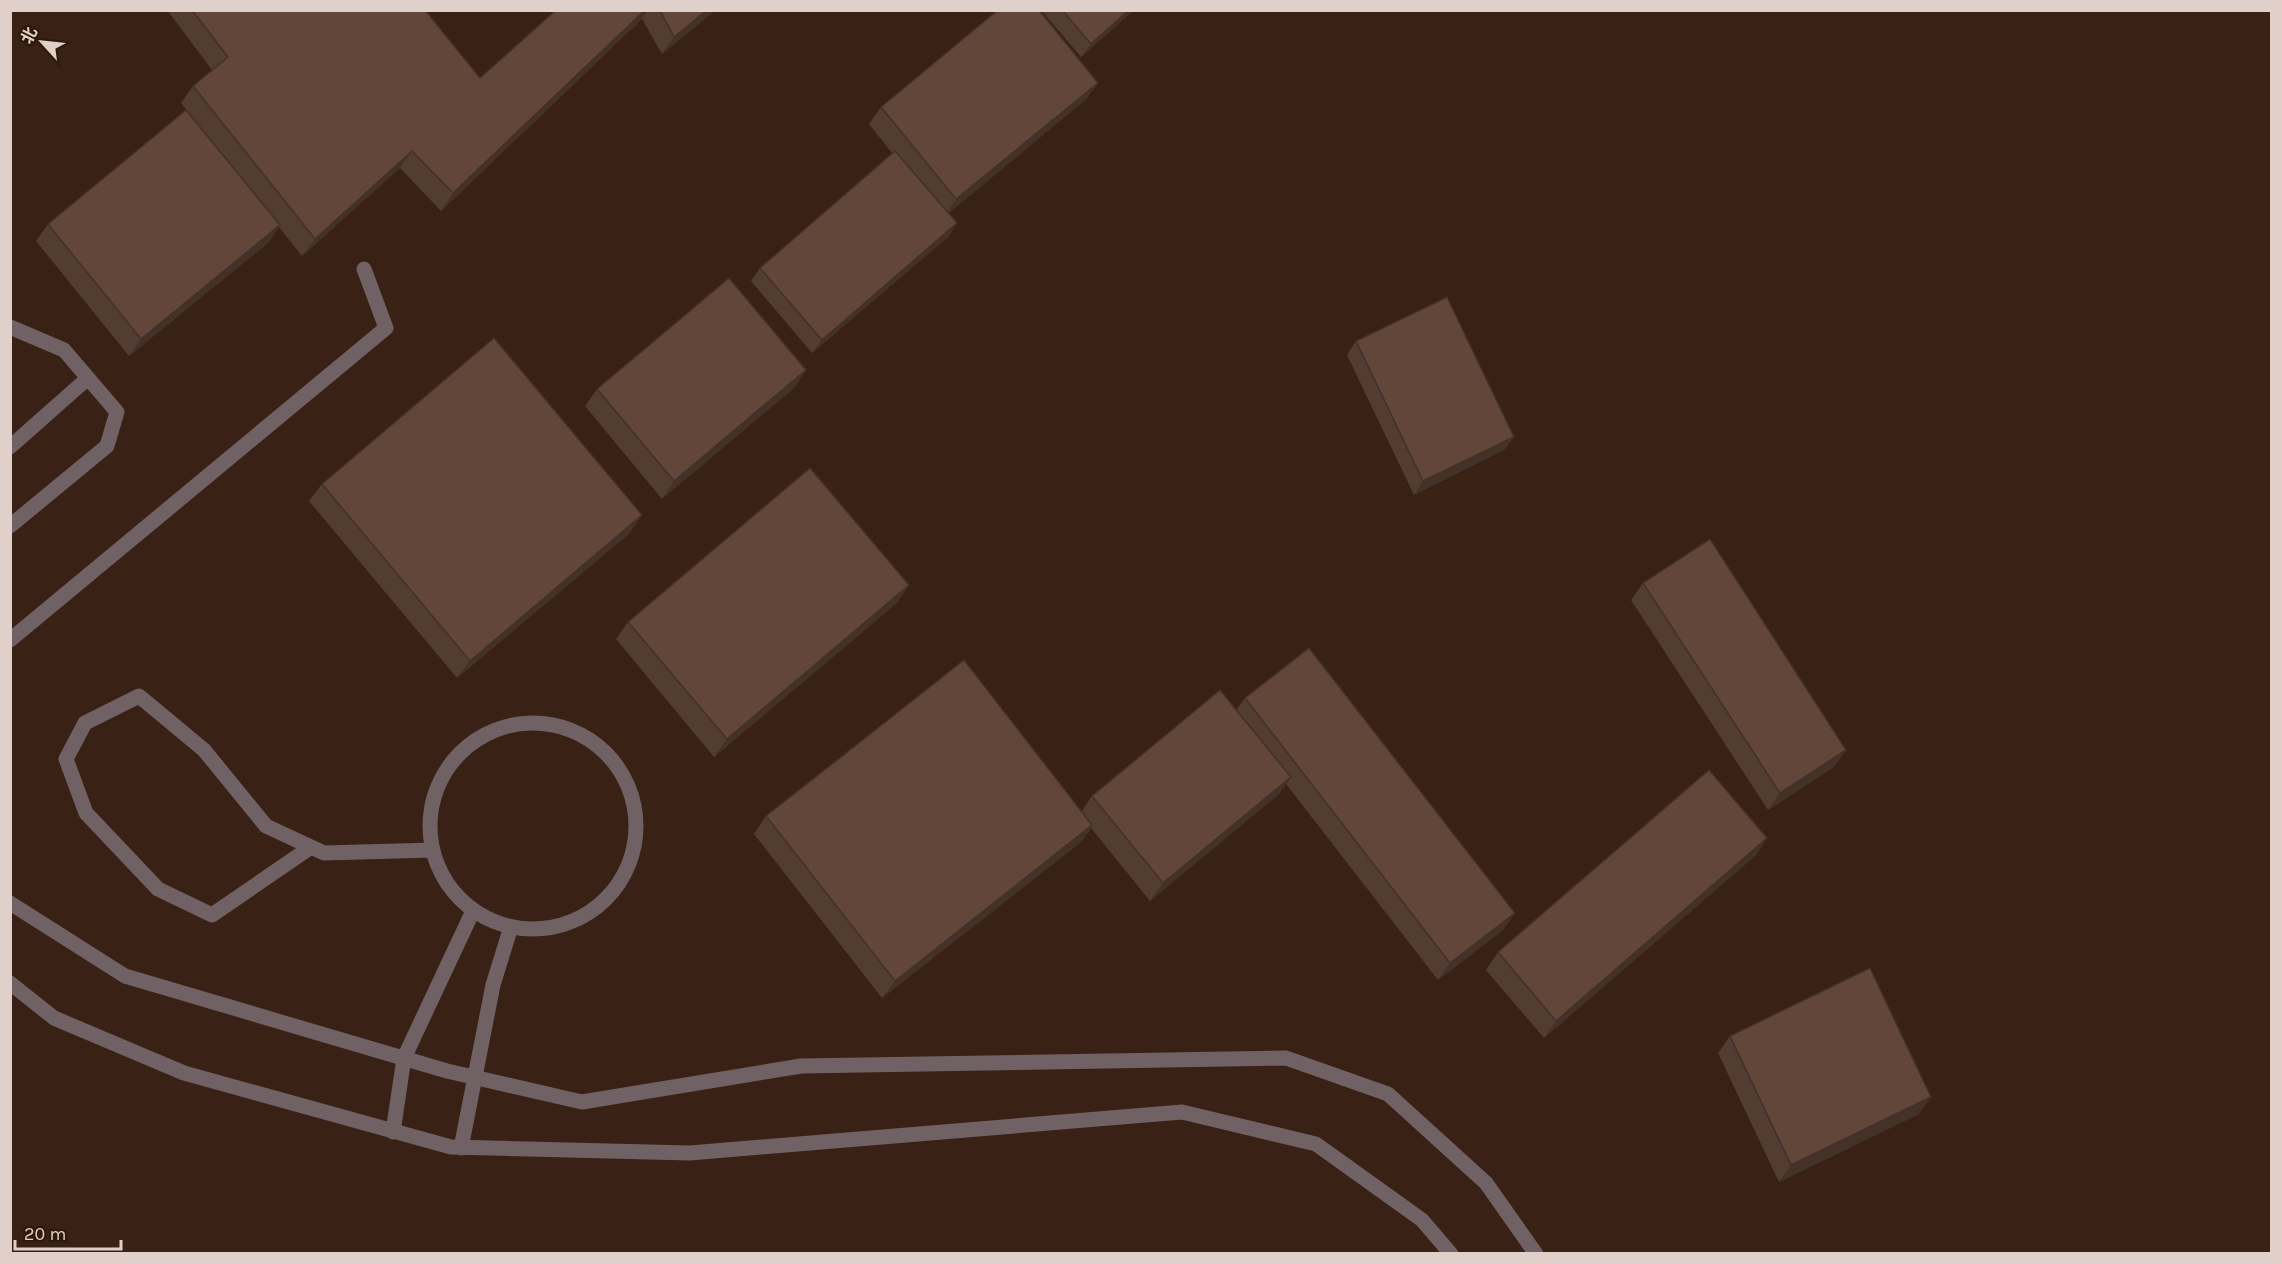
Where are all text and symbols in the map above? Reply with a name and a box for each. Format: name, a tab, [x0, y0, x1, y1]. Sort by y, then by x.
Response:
north arrow	[12, 12, 72, 72]
text: 北	[17, 24, 41, 47]
scale bar	[15, 1213, 122, 1251]
text: 20 m	[24, 1223, 66, 1245]

